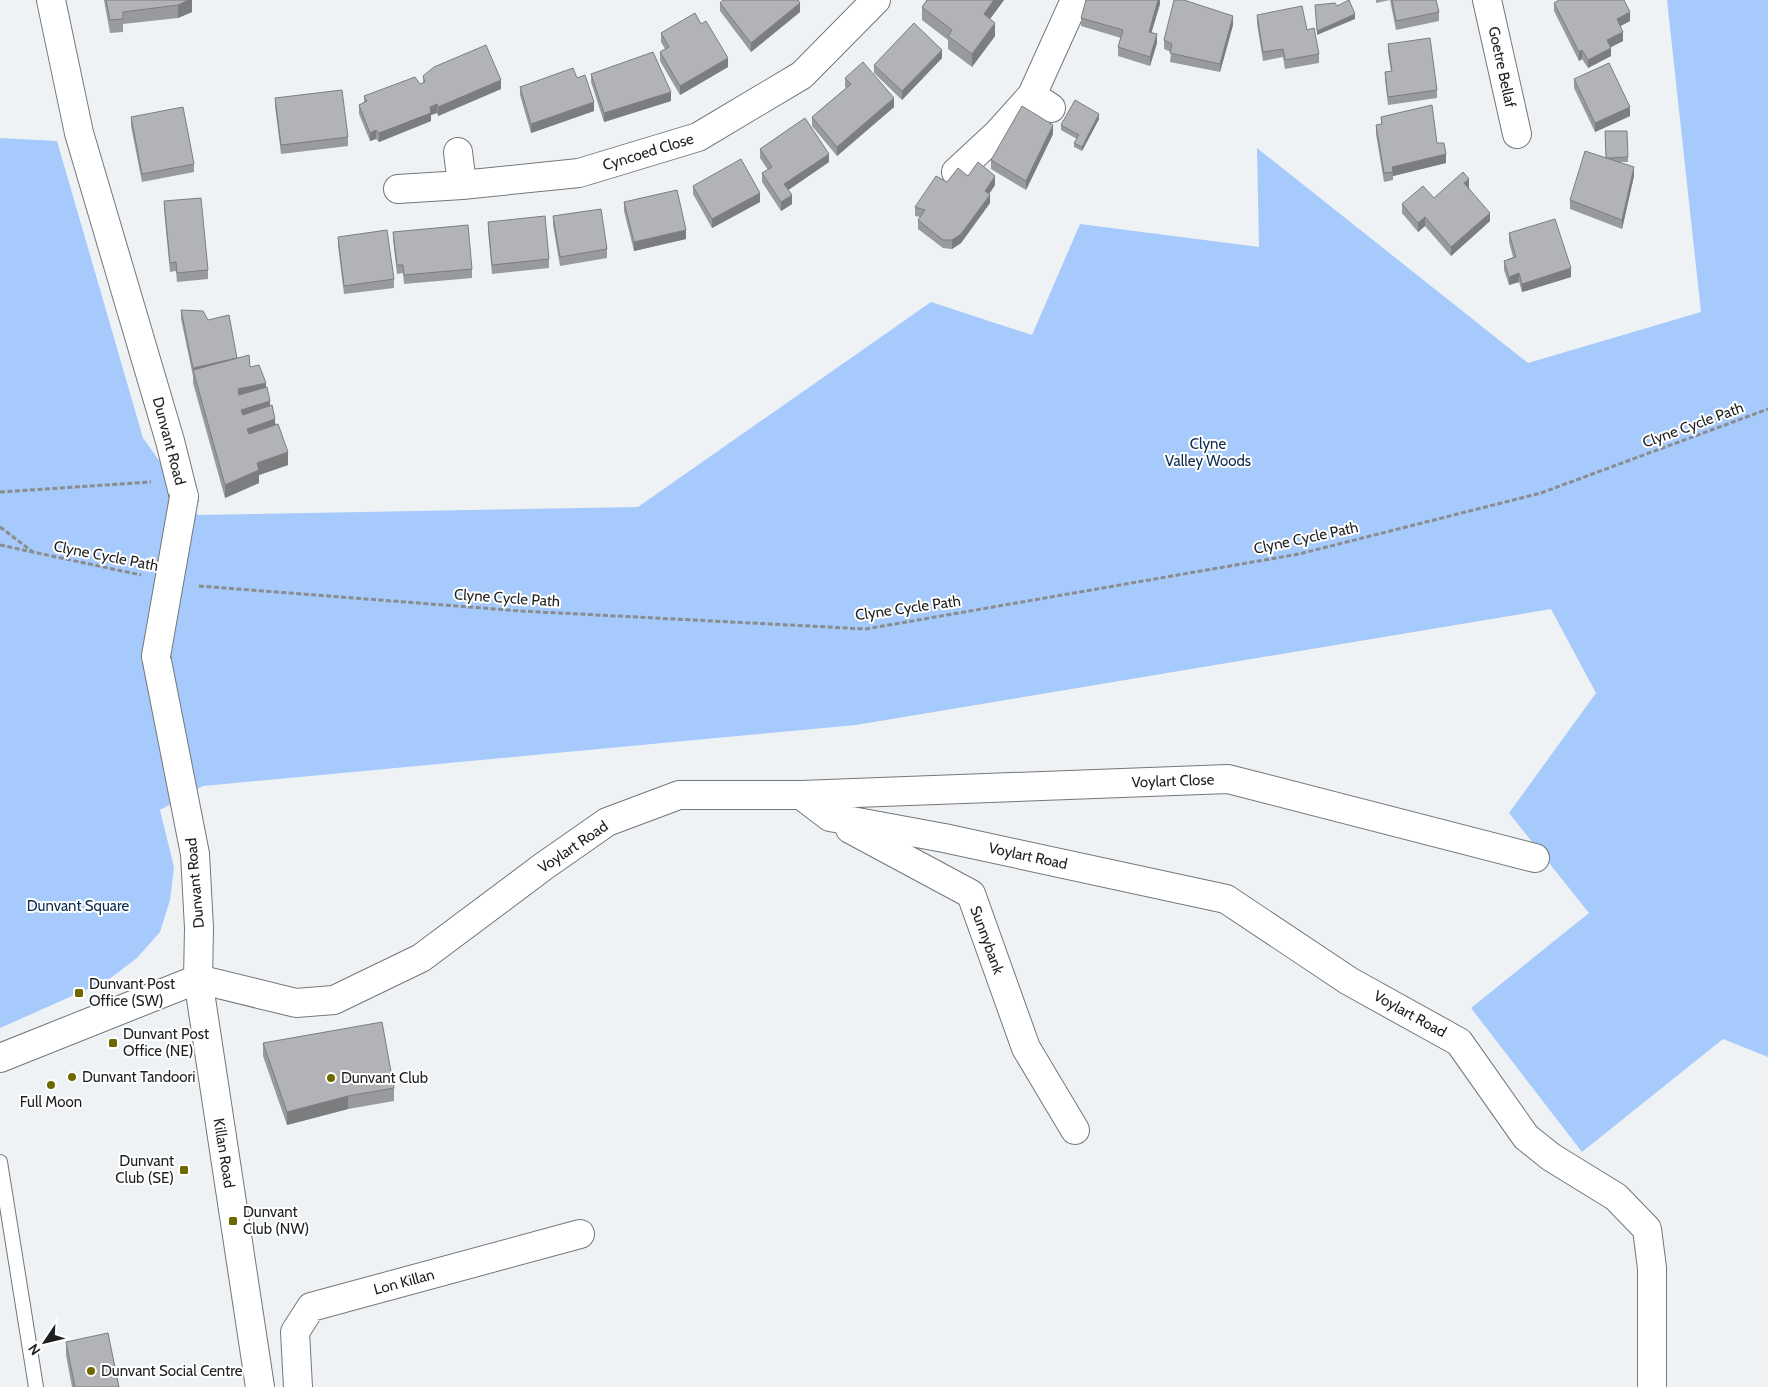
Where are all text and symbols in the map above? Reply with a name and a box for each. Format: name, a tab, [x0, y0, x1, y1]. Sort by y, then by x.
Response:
street label: Goetre Bellaf	[1485, 25, 1519, 109]
street label: Cyncoed Close	[600, 130, 696, 174]
street label: Dunvant Road	[149, 395, 189, 487]
street label: Clyne Cycle Path	[1640, 398, 1746, 452]
park label: Clyne Valley Woods	[1165, 435, 1251, 470]
street label: Clyne Cycle Path	[1252, 518, 1360, 558]
street label: Clyne Cycle Path	[52, 537, 160, 575]
street label: Clyne Cycle Path	[453, 585, 561, 611]
street label: Clyne Cycle Path	[854, 592, 962, 624]
street label: Voylart Close	[1131, 771, 1215, 791]
street label: Voylart Road	[535, 817, 611, 877]
street label: Dunvant Road	[182, 837, 208, 929]
street label: Voylart Road	[987, 839, 1069, 873]
park label: Dunvant Square	[27, 897, 130, 915]
street label: Sunnybank	[966, 903, 1008, 977]
place label: Dunvant Post Office (SW)	[89, 975, 175, 1010]
marker: Dunvant Post Office (SW)	[73, 987, 85, 999]
street label: Voylart Road	[1370, 987, 1450, 1041]
place label: Dunvant Post Office (NE)	[123, 1025, 209, 1060]
marker: Dunvant Post Office (NE)	[107, 1037, 119, 1049]
place label: Dunvant Tandoori	[82, 1068, 195, 1086]
place label: Dunvant Club	[341, 1069, 428, 1087]
marker: Dunvant Tandoori	[66, 1071, 78, 1083]
marker: Dunvant Club	[325, 1072, 337, 1084]
marker: Full Moon	[45, 1079, 57, 1091]
place label: Full Moon	[20, 1093, 82, 1111]
street label: Killan Road	[210, 1117, 238, 1189]
place label: Dunvant Club (SE)	[115, 1152, 174, 1187]
marker: Dunvant Club (SE)	[178, 1164, 190, 1176]
place label: Dunvant Club (NW)	[243, 1203, 309, 1238]
marker: Dunvant Club (NW)	[227, 1215, 239, 1227]
street label: Lon Killan	[372, 1265, 436, 1299]
north arrow	[20, 1317, 70, 1367]
text: N	[24, 1340, 45, 1359]
place label: Dunvant Social Centre	[101, 1362, 243, 1380]
marker: Dunvant Social Centre	[85, 1365, 97, 1377]

